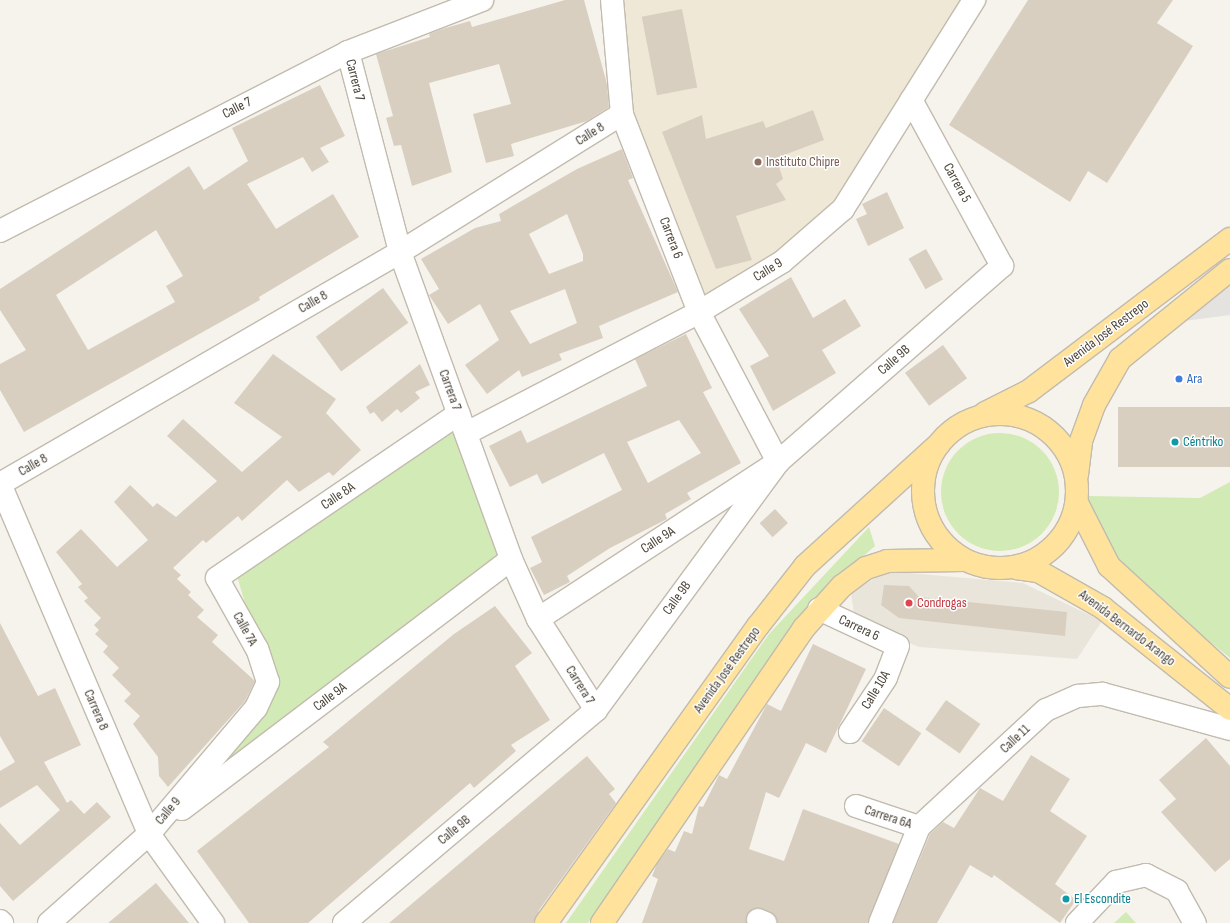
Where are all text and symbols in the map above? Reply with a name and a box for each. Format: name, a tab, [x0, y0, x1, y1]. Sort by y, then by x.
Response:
street label: Carrera 7	[342, 57, 368, 103]
street label: Calle 7	[220, 94, 254, 122]
street label: Calle 8	[572, 119, 608, 149]
place label: Instituto Chipre	[766, 154, 840, 170]
marker: Instituto Chipre	[753, 157, 763, 167]
street label: Carrera 5	[939, 160, 975, 206]
street label: Carrera 6	[655, 215, 687, 261]
street label: Calle 9	[750, 255, 786, 285]
street label: Calle 8	[295, 287, 331, 317]
street label: Avenida José Restrepo	[1060, 295, 1152, 371]
street label: Calle 9B	[874, 341, 914, 379]
street label: Carrera 7	[435, 367, 465, 413]
place label: Ara	[1187, 371, 1202, 387]
marker: Ara	[1174, 374, 1184, 384]
place label: Céntriko	[1183, 434, 1223, 450]
marker: Céntriko	[1170, 437, 1180, 447]
street label: Calle 8	[15, 450, 51, 480]
street label: Calle 8A	[318, 479, 358, 513]
street label: Calle 9A	[638, 523, 678, 557]
street label: Calle 9B	[659, 578, 695, 618]
street label: Avenida Bernardo Arango	[1075, 586, 1179, 670]
place label: Condrogas	[917, 595, 967, 611]
marker: Condrogas	[904, 598, 914, 608]
street label: Calle 7A	[229, 609, 261, 649]
street label: Carrera 6	[836, 611, 882, 645]
street label: Avenida José Restrepo	[690, 624, 764, 716]
street label: Carrera 7	[562, 663, 598, 707]
street label: Calle 10A	[858, 668, 894, 712]
street label: Calle 9A	[310, 679, 350, 715]
street label: Carrera 8	[80, 687, 112, 733]
street label: Calle 11	[997, 721, 1033, 757]
street label: Calle 9	[152, 794, 184, 828]
street label: Carrera 6A	[862, 801, 914, 833]
street label: Calle 9B	[434, 812, 474, 848]
place label: El Escondite	[1074, 891, 1131, 907]
marker: El Escondite	[1061, 894, 1071, 904]

